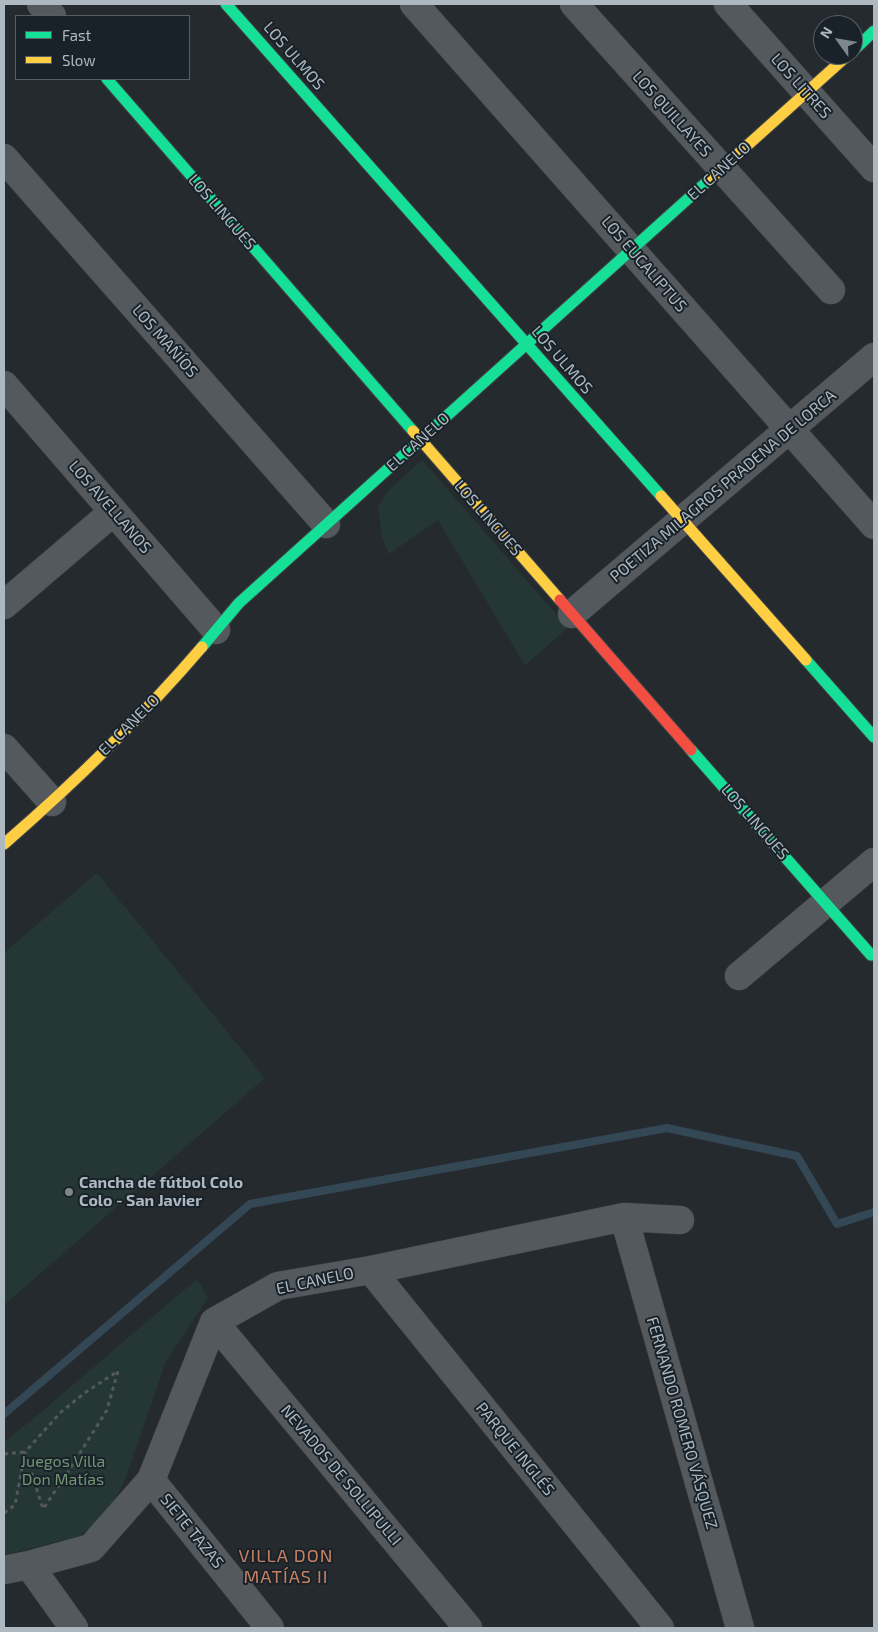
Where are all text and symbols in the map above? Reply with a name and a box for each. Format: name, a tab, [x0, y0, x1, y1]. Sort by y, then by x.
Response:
legend	[15, 15, 190, 80]
north arrow	[813, 15, 863, 65]
street label: LOS ULMOS	[259, 18, 329, 94]
text: N	[816, 24, 836, 41]
text: Fast	[62, 26, 91, 44]
street label: LOS LITRES	[767, 50, 835, 122]
text: Slow	[62, 51, 96, 69]
street label: LOS QUILLAYES	[628, 67, 716, 161]
street label: EL CANELO	[683, 138, 755, 204]
street label: LOS LINGUES	[184, 170, 260, 254]
street label: LOS EUCALIPTUS	[597, 212, 691, 316]
street label: LOS MAÑÍOS	[128, 301, 202, 381]
street label: LOS ULMOS	[527, 322, 597, 398]
street label: POETIZA MILAGROS PRADENA DE LORCA	[606, 386, 840, 586]
street label: EL CANELO	[382, 409, 454, 475]
street label: LOS AVELLANOS	[64, 457, 156, 557]
street label: LOS LINGUES	[450, 476, 526, 560]
street label: EL CANELO	[94, 690, 164, 760]
street label: LOS LINGUES	[717, 780, 793, 864]
place label: Cancha de fútbol Colo Colo - San Javier	[79, 1173, 243, 1211]
marker: Cancha de fútbol Colo Colo - San Javier	[63, 1186, 75, 1198]
street label: EL CANELO	[275, 1263, 355, 1299]
street label: FERNANDO ROMERO VÁSQUEZ	[642, 1315, 722, 1531]
street label: PARQUE INGLÉS	[472, 1399, 558, 1499]
street label: NEVADOS DE SOLLIPULLI	[277, 1401, 405, 1549]
park label: Juegos Villa Don Matías	[21, 1452, 105, 1490]
street label: SIETE TAZAS	[156, 1490, 228, 1572]
district label: VILLA DON MATÍAS II	[237, 1545, 335, 1588]

